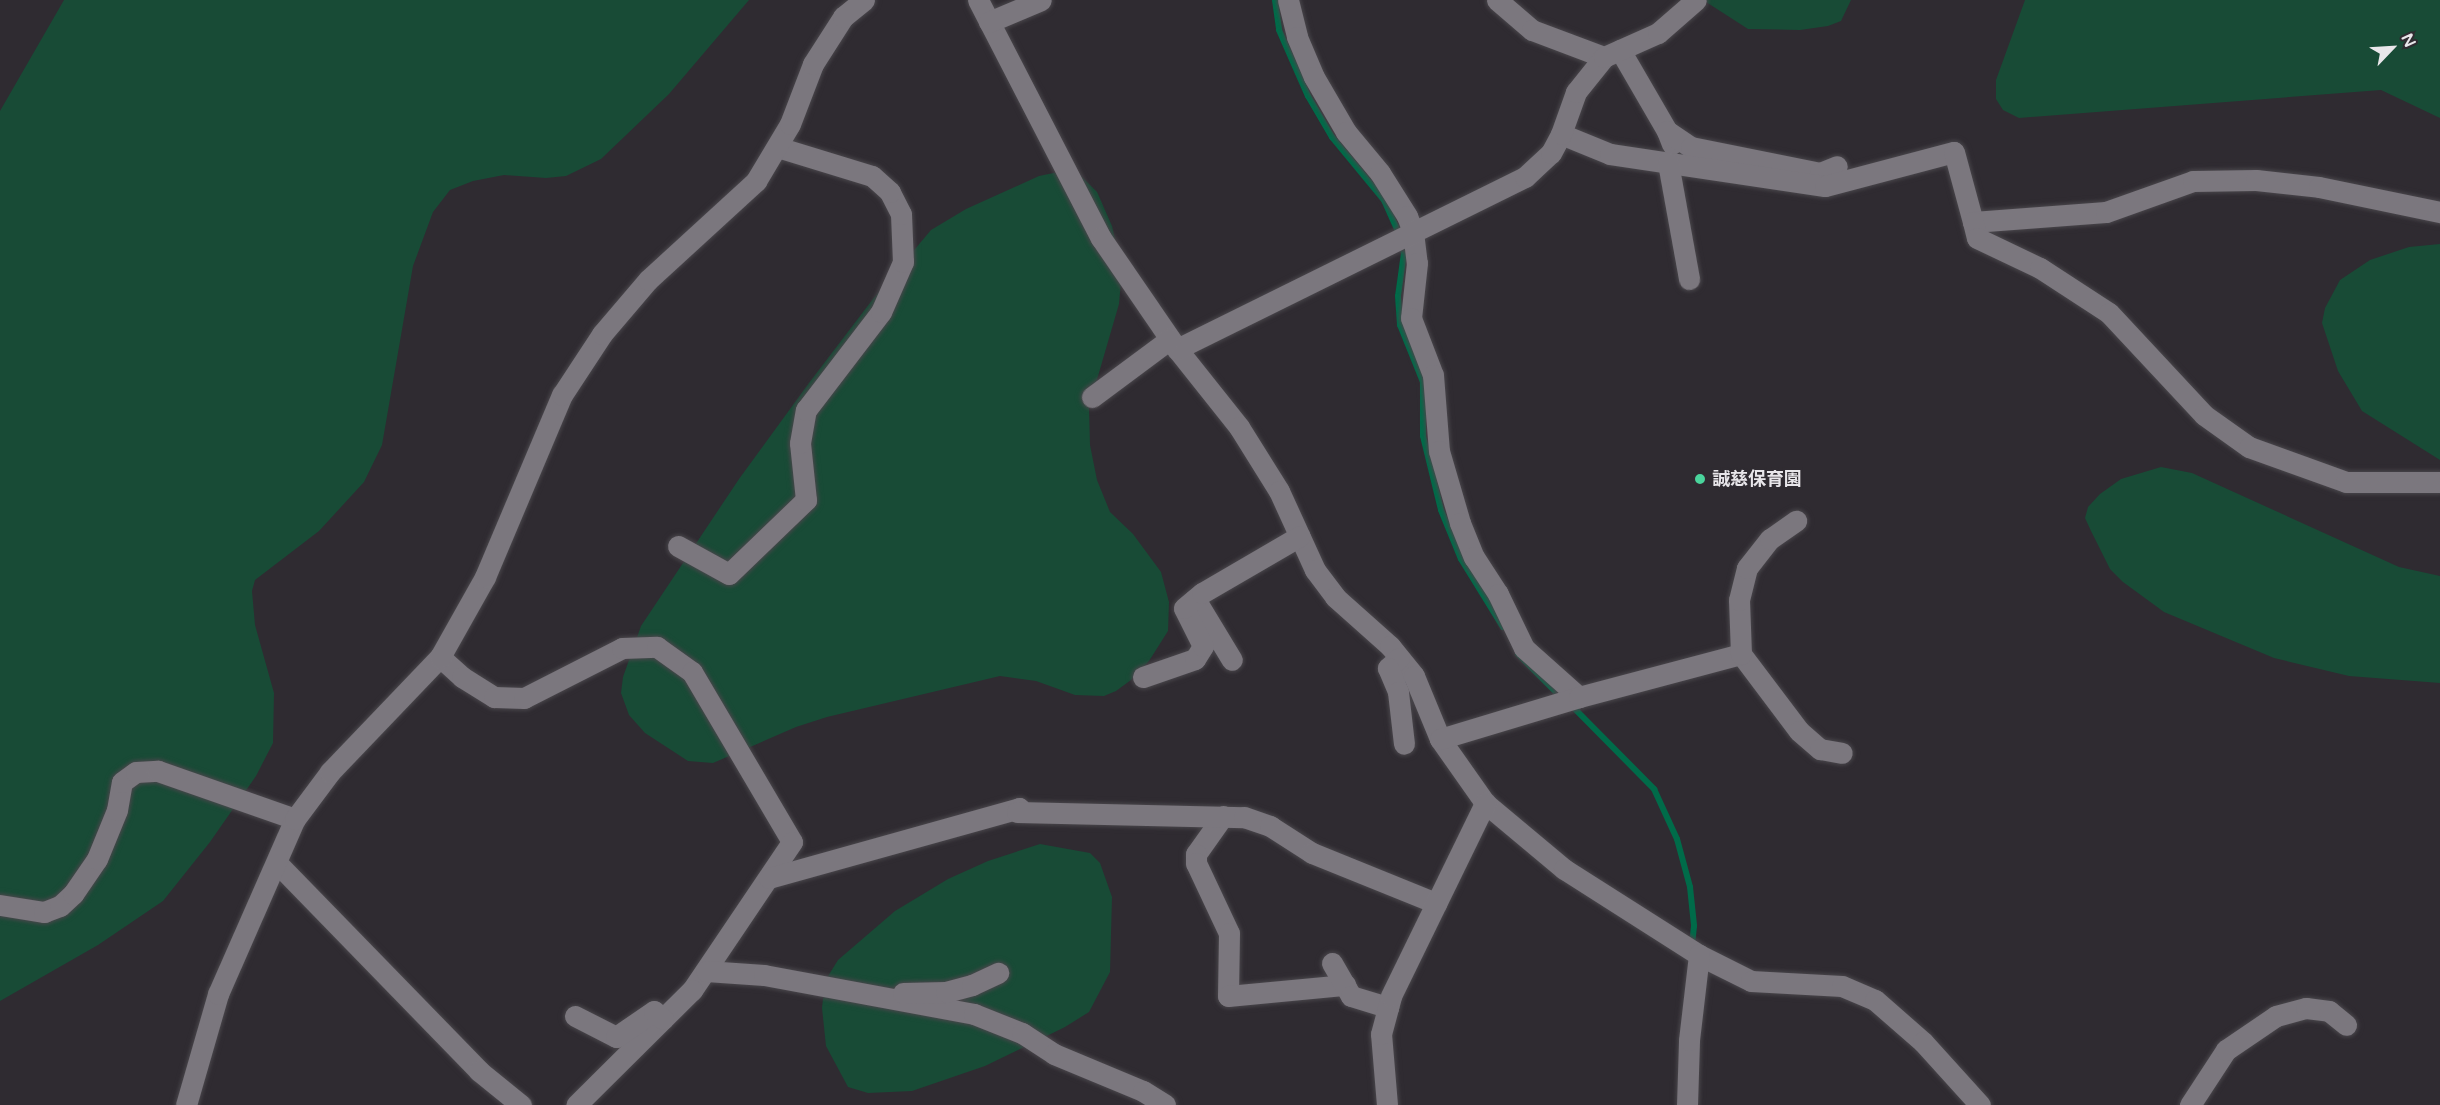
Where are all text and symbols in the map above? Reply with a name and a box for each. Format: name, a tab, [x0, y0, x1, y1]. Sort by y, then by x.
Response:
north arrow	[2362, 18, 2422, 78]
text: N	[2397, 30, 2420, 50]
place label: 誠慈保育園	[1712, 468, 1802, 490]
marker: 誠慈保育園	[1693, 472, 1707, 486]

